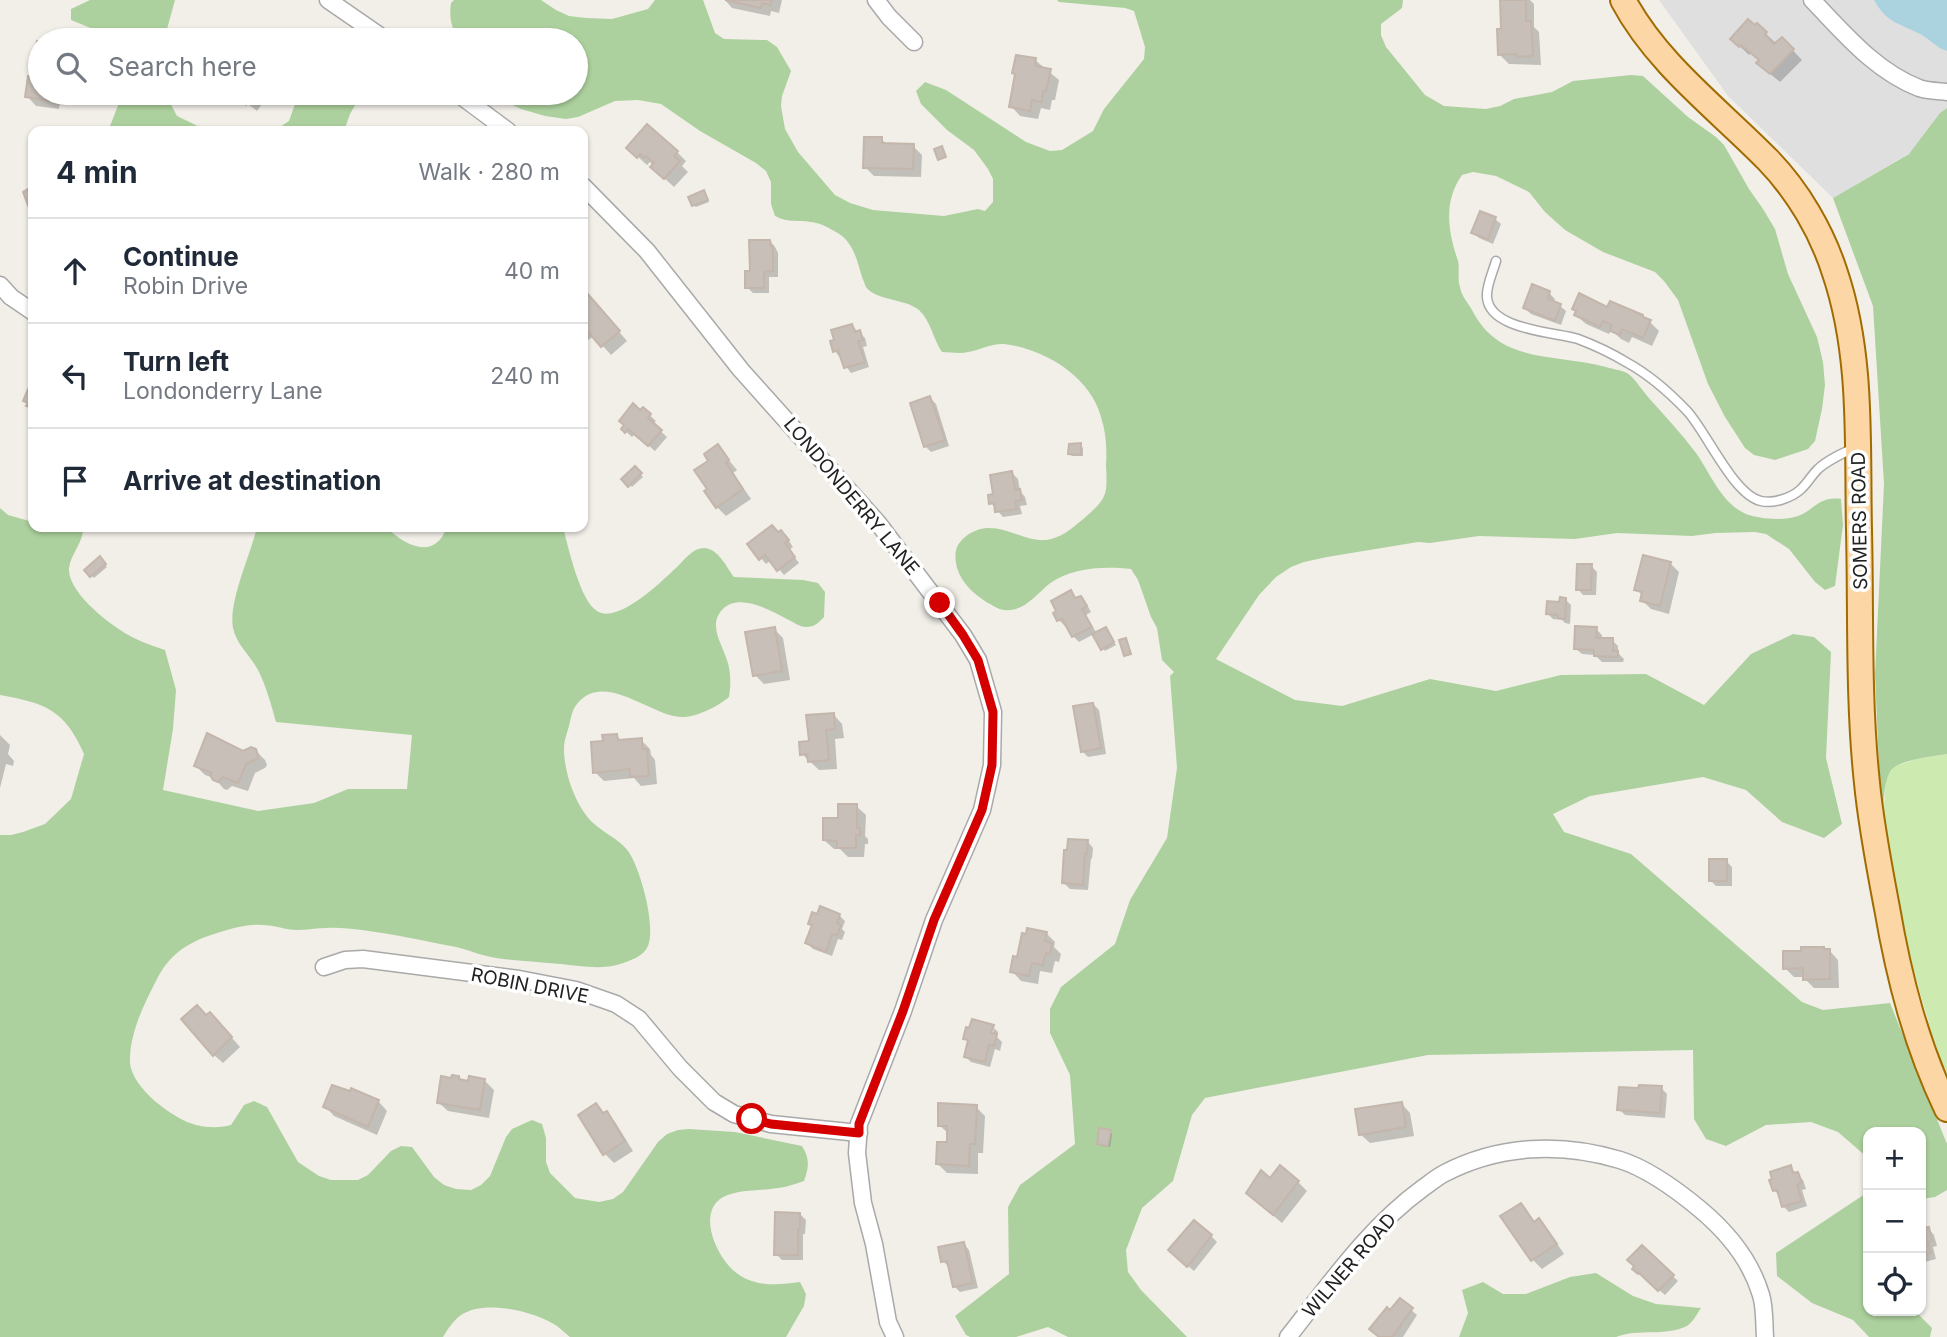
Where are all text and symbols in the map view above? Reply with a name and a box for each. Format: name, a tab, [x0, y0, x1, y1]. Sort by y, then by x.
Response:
search box	[28, 28, 588, 105]
icon: search	[52, 48, 90, 86]
text: Search here	[108, 51, 257, 82]
text: 4 min	[56, 154, 138, 190]
text: Walk · 280 m	[418, 158, 560, 186]
text: Continue	[123, 241, 239, 272]
icon: ahead	[56, 252, 94, 290]
text: 40 m	[504, 257, 560, 285]
text: Robin Drive	[123, 272, 248, 300]
text: Turn left	[123, 346, 229, 377]
icon: left	[56, 357, 94, 395]
text: 240 m	[490, 362, 560, 390]
text: Londonderry Lane	[123, 377, 323, 405]
street label: LONDONDERRY LANE	[779, 413, 924, 580]
street label: SOMERS ROAD	[1847, 452, 1872, 590]
icon: arrive	[56, 462, 94, 500]
text: Arrive at destination	[123, 465, 382, 496]
route end	[924, 587, 955, 618]
street label: ROBIN DRIVE	[469, 963, 591, 1008]
route start	[736, 1103, 767, 1134]
map controls	[1863, 1127, 1926, 1316]
button: +	[1863, 1127, 1926, 1190]
button: −	[1863, 1190, 1926, 1253]
street label: WILNER ROAD	[1298, 1208, 1401, 1322]
button: locate	[1863, 1253, 1926, 1316]

